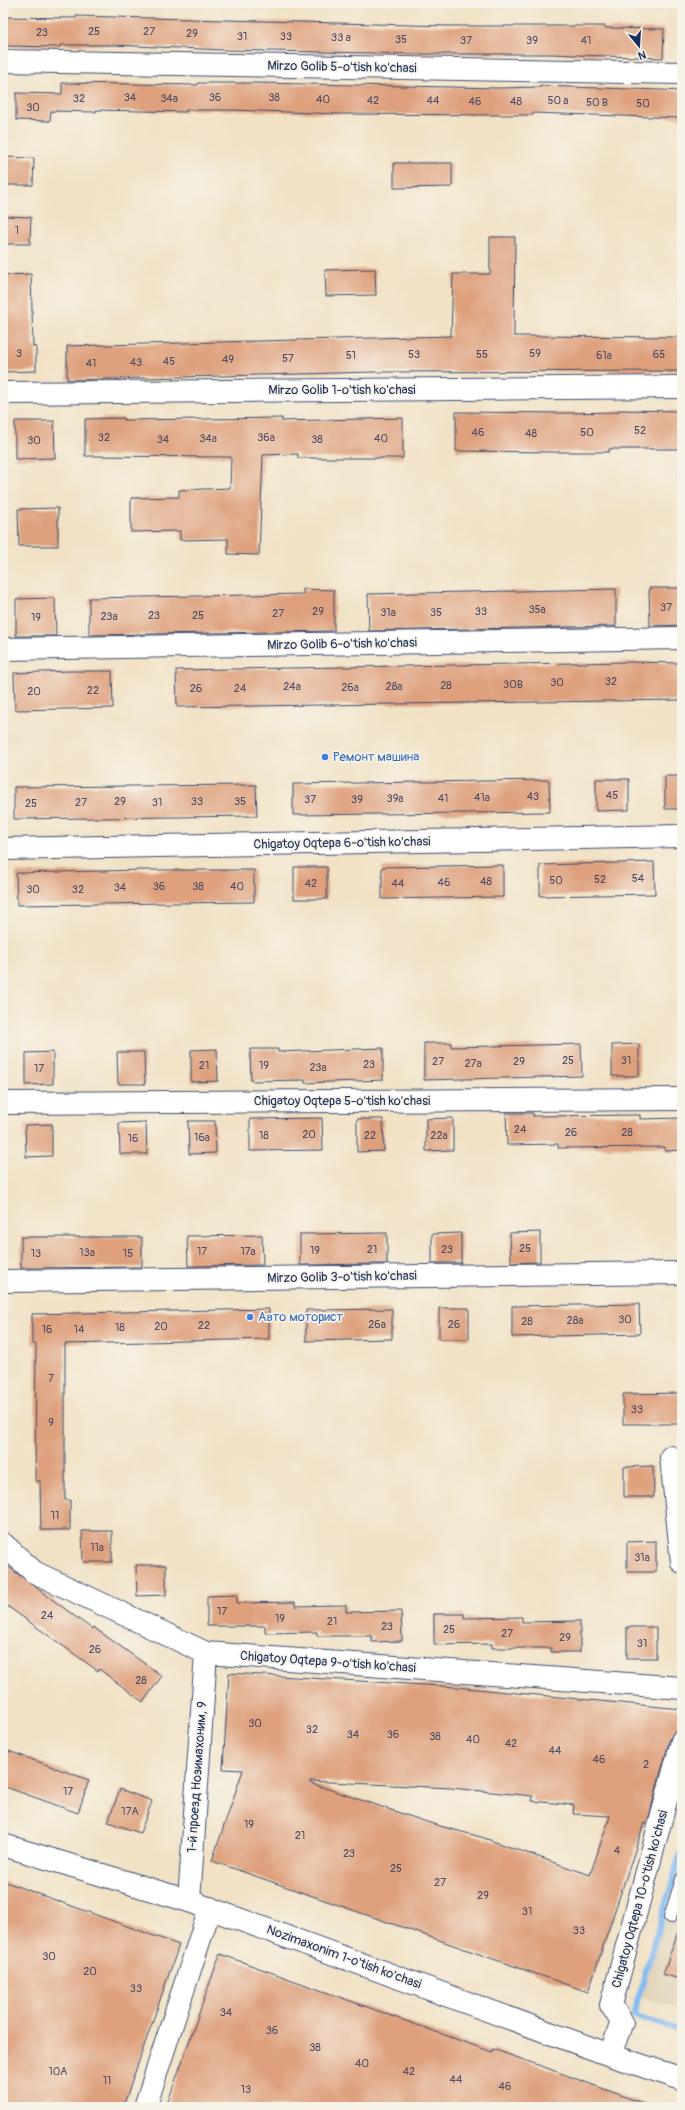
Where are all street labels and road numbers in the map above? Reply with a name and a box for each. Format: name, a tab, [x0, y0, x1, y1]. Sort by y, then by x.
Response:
street label: Mirzo Golib 5-o'tish ko'chasi	[267, 58, 417, 76]
street label: Mirzo Golib 1-o'tish ko'chasi	[268, 382, 416, 398]
street label: Mirzo Golib 6-o'tish ko'chasi	[267, 635, 417, 653]
street label: Chigatoy Oqtepa 6-o'tish ko'chasi	[253, 833, 431, 853]
street label: Chigatoy Oqtepa 5-o'tish ko'chasi	[254, 1093, 430, 1109]
street label: Mirzo Golib 3-o'tish ko'chasi	[267, 1268, 417, 1286]
street label: Chigatoy Oqtepa 9-o'tish ko'chasi	[240, 1648, 416, 1676]
street label: 1-й проезд Нозимахоним, 9	[184, 1700, 210, 1853]
street label: Chigatoy Oqtepa 10-o'tish ko'chasi	[609, 1808, 671, 1990]
street label: Nozimaxonim 1-o'tish ko'chasi	[264, 1922, 424, 1992]

